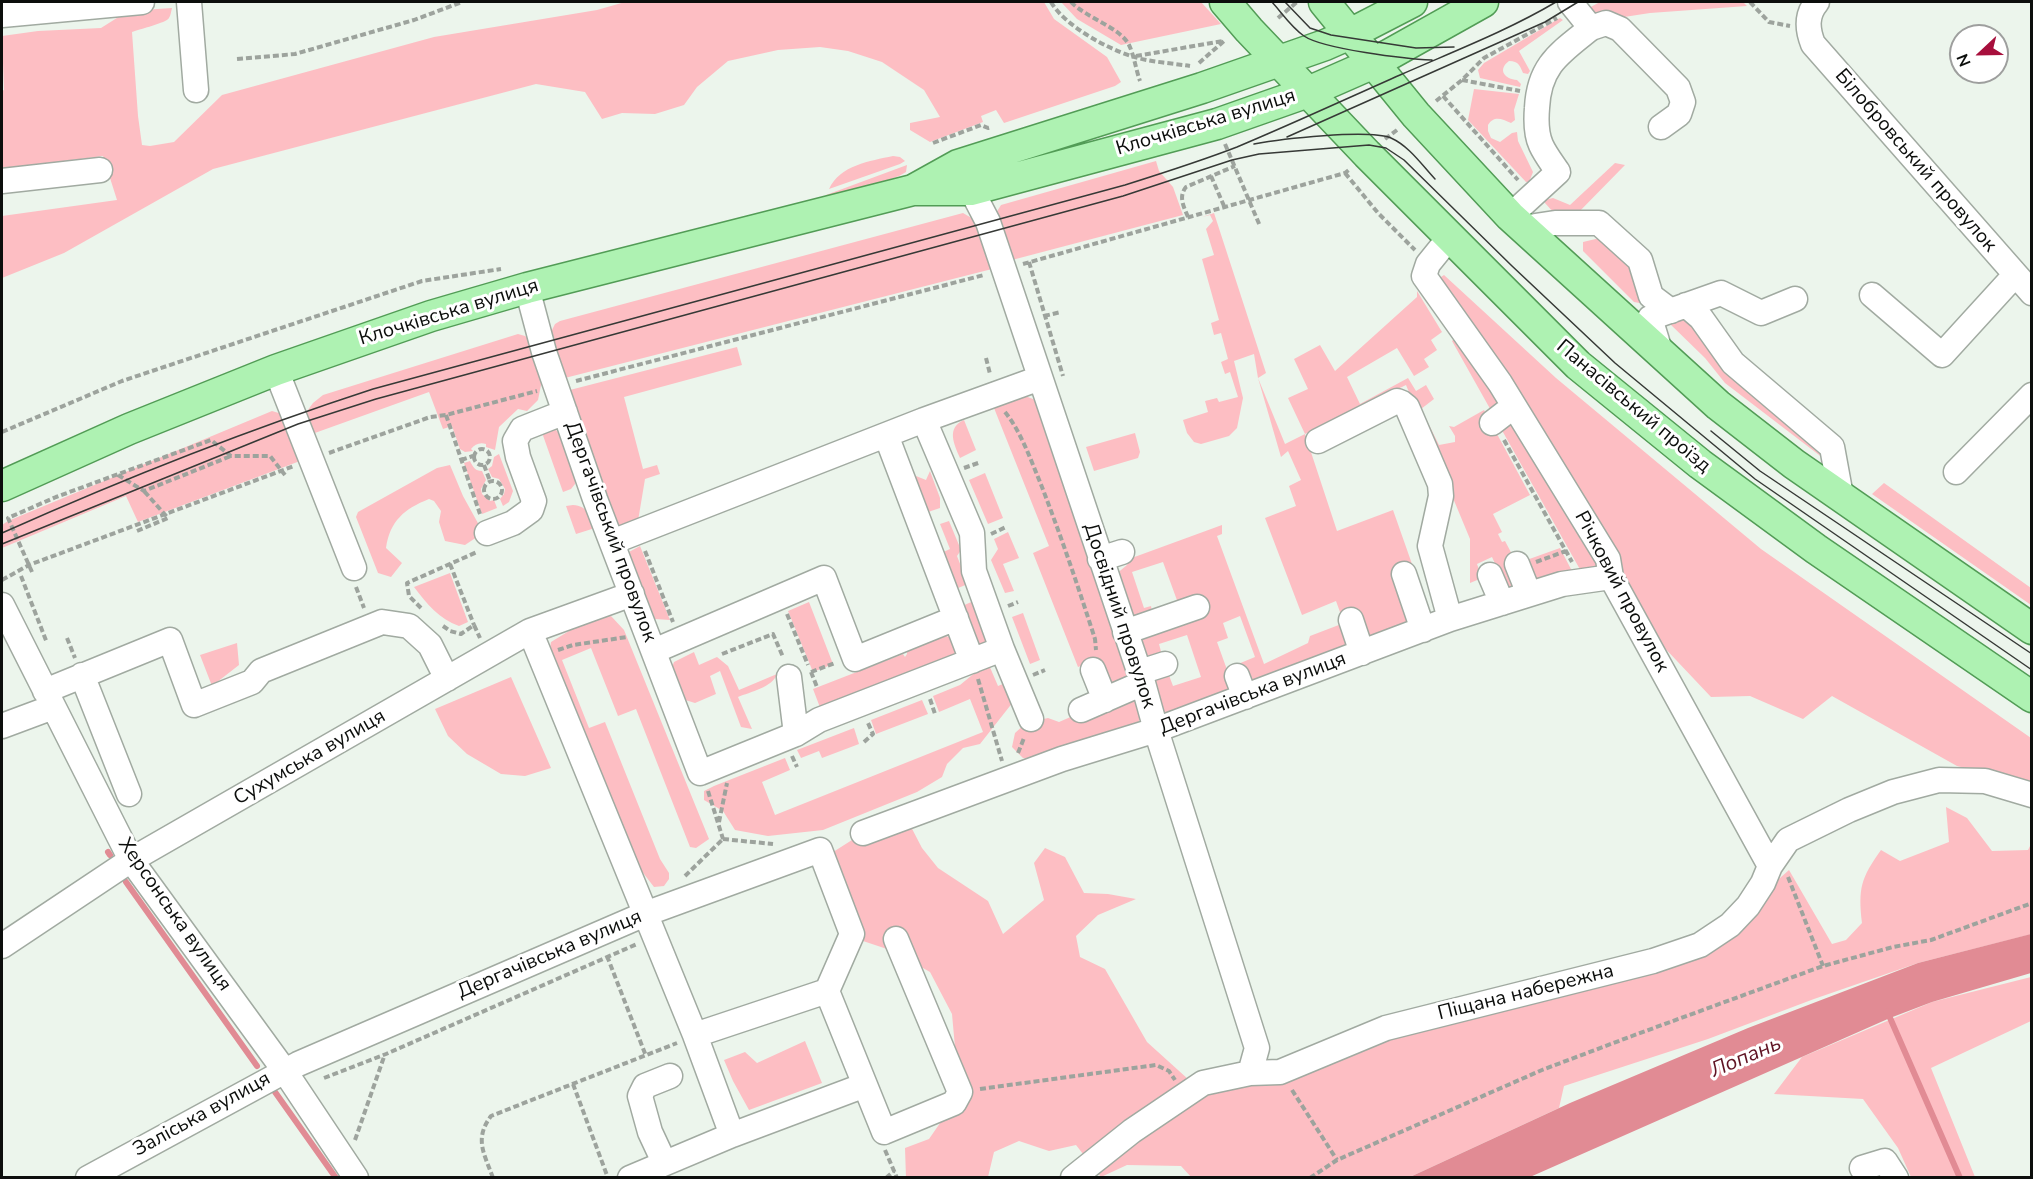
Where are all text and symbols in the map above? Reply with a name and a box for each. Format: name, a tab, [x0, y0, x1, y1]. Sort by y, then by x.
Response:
north arrow	[1949, 24, 2009, 84]
text: N	[1952, 50, 1977, 70]
street label: Білобровський провулок	[1829, 65, 2001, 257]
street label: Клочківська вулиця	[1113, 84, 1299, 162]
street label: Клочківська вулиця	[356, 274, 542, 352]
street label: Панасівський проїзд	[1551, 335, 1715, 479]
street label: Дергачівський провулок	[559, 419, 661, 645]
street label: Річковий провулок	[1568, 507, 1674, 677]
street label: Досвідний провулок	[1078, 520, 1160, 712]
street label: Дергачівська вулиця	[1156, 647, 1350, 741]
street label: Сухумська вулиця	[230, 705, 390, 811]
street label: Херсонська вулиця	[112, 834, 236, 996]
street label: Дергачівська вулиця	[454, 905, 646, 1005]
street label: Піщана набережна	[1436, 960, 1616, 1026]
water label: Лопань	[1707, 1032, 1785, 1084]
street label: Заліська вулиця	[129, 1067, 275, 1163]

